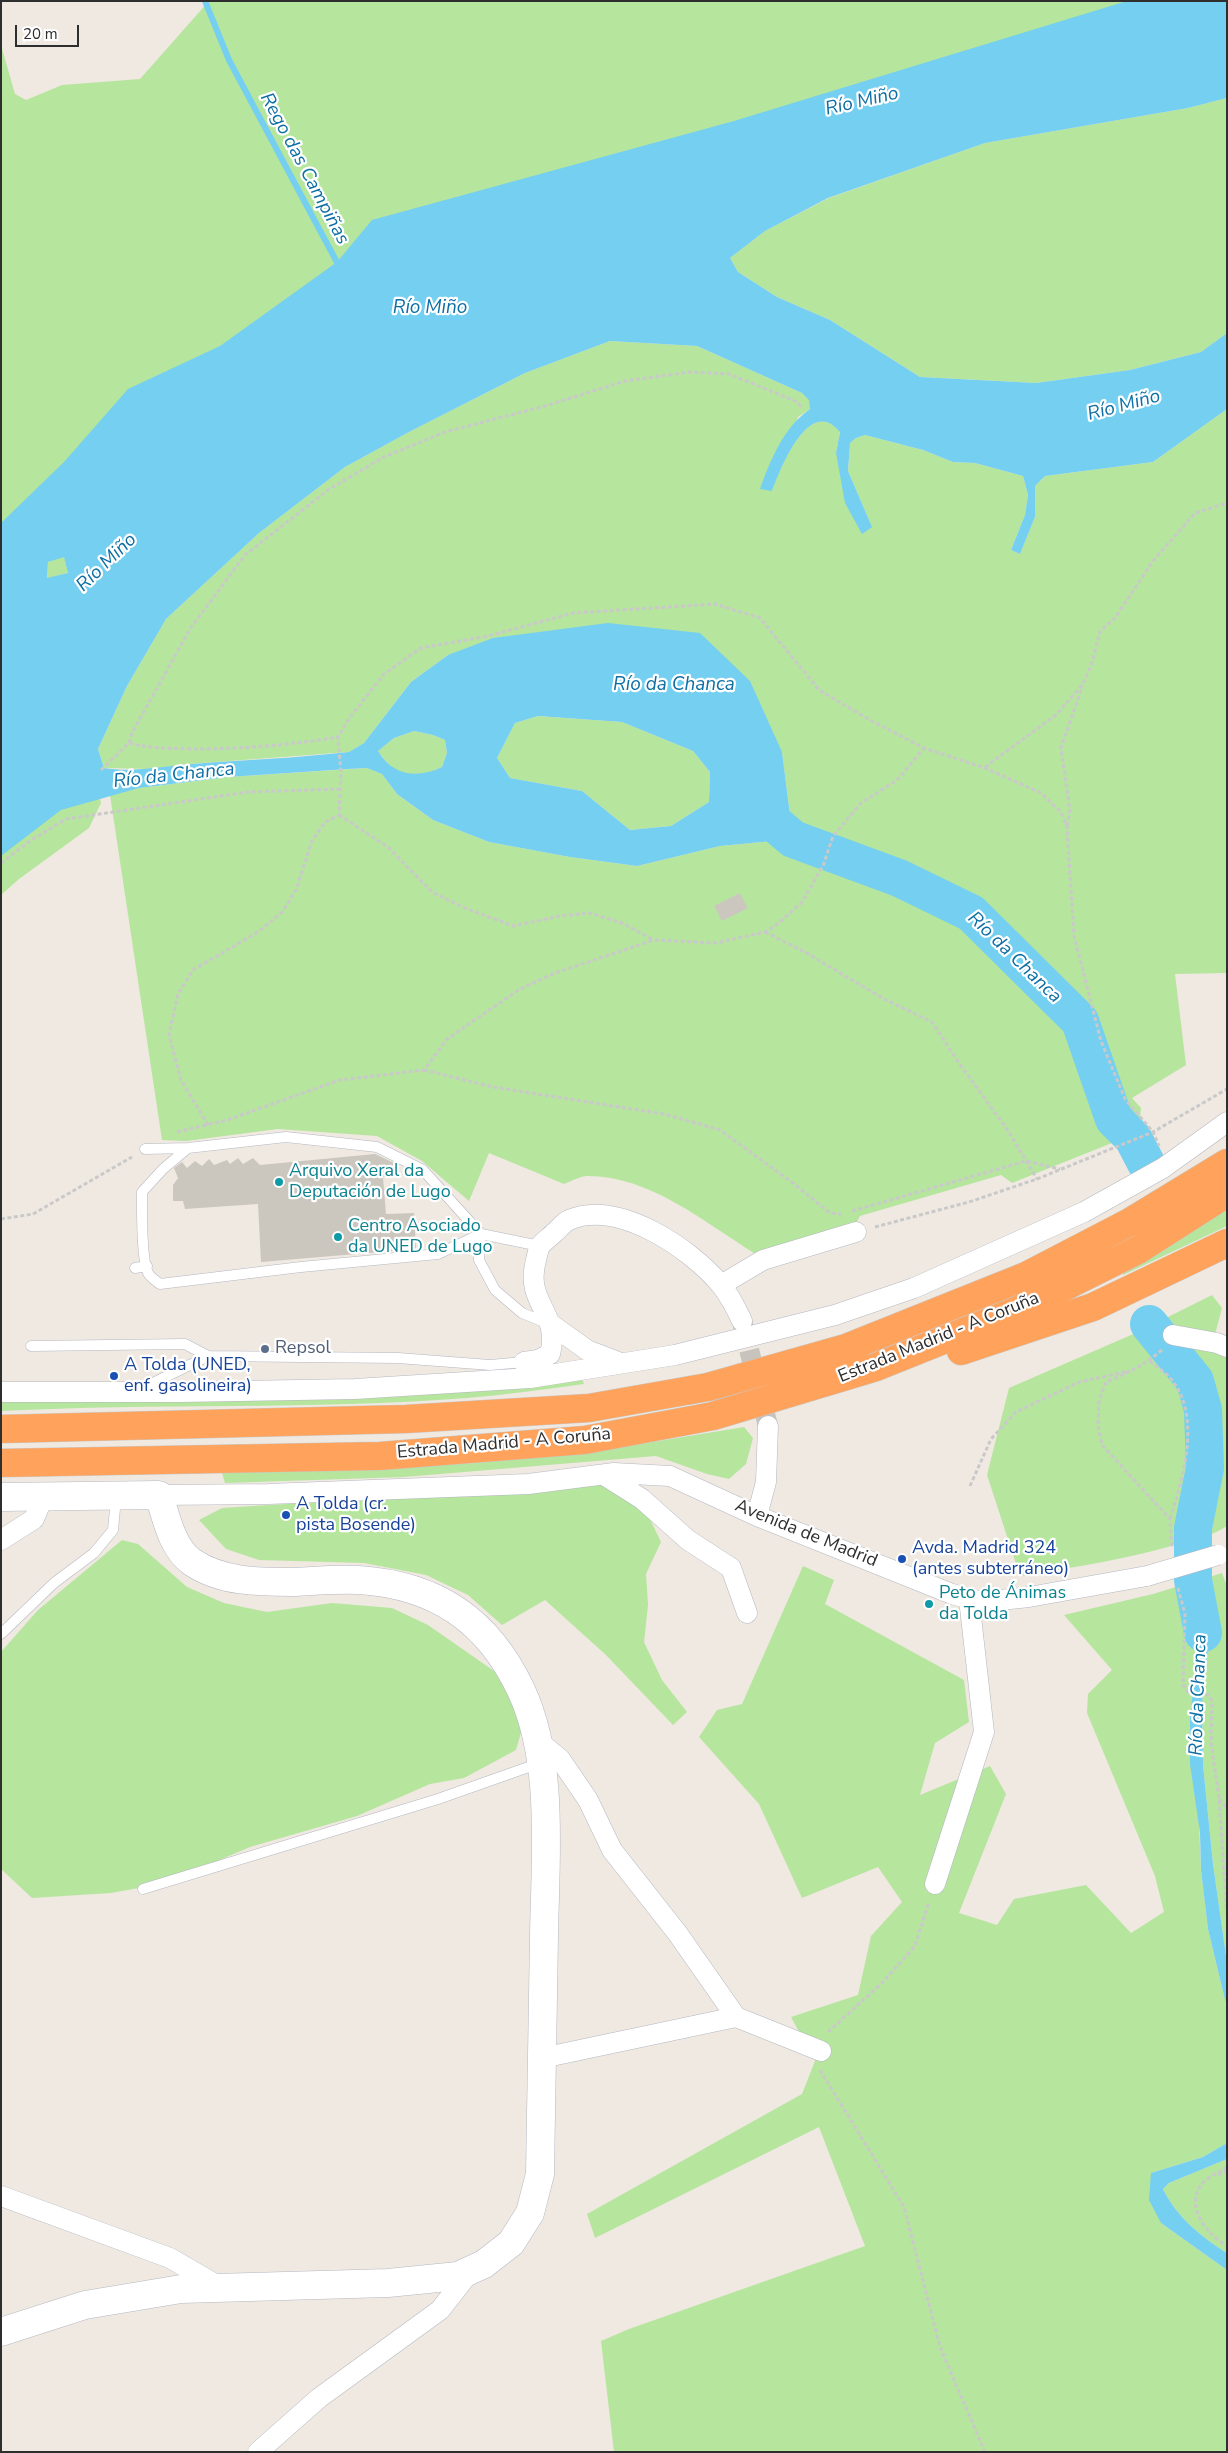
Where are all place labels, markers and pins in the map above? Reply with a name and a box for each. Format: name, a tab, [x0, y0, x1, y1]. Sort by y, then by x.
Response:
place label: Arquivo Xeral da Deputación de Lugo	[289, 1161, 451, 1204]
marker: Arquivo Xeral da Deputación de Lugo	[273, 1176, 285, 1188]
place label: Centro Asociado da UNED de Lugo	[348, 1216, 493, 1258]
marker: Centro Asociado da UNED de Lugo	[332, 1231, 344, 1243]
place label: Repsol	[275, 1338, 331, 1360]
marker: Repsol	[259, 1343, 271, 1355]
place label: A Tolda (UNED, enf. gasolineira)	[124, 1355, 252, 1398]
marker: A Tolda (UNED, enf. gasolineira)	[108, 1370, 120, 1382]
place label: A Tolda (cr. pista Bosende)	[296, 1494, 416, 1536]
marker: A Tolda (cr. pista Bosende)	[280, 1509, 292, 1521]
place label: Avda. Madrid 324 (antes subterráneo)	[912, 1538, 1069, 1580]
marker: Avda. Madrid 324 (antes subterráneo)	[896, 1553, 908, 1565]
place label: Peto de Ánimas da Tolda	[939, 1583, 1066, 1626]
marker: Peto de Ánimas da Tolda	[923, 1598, 935, 1610]

